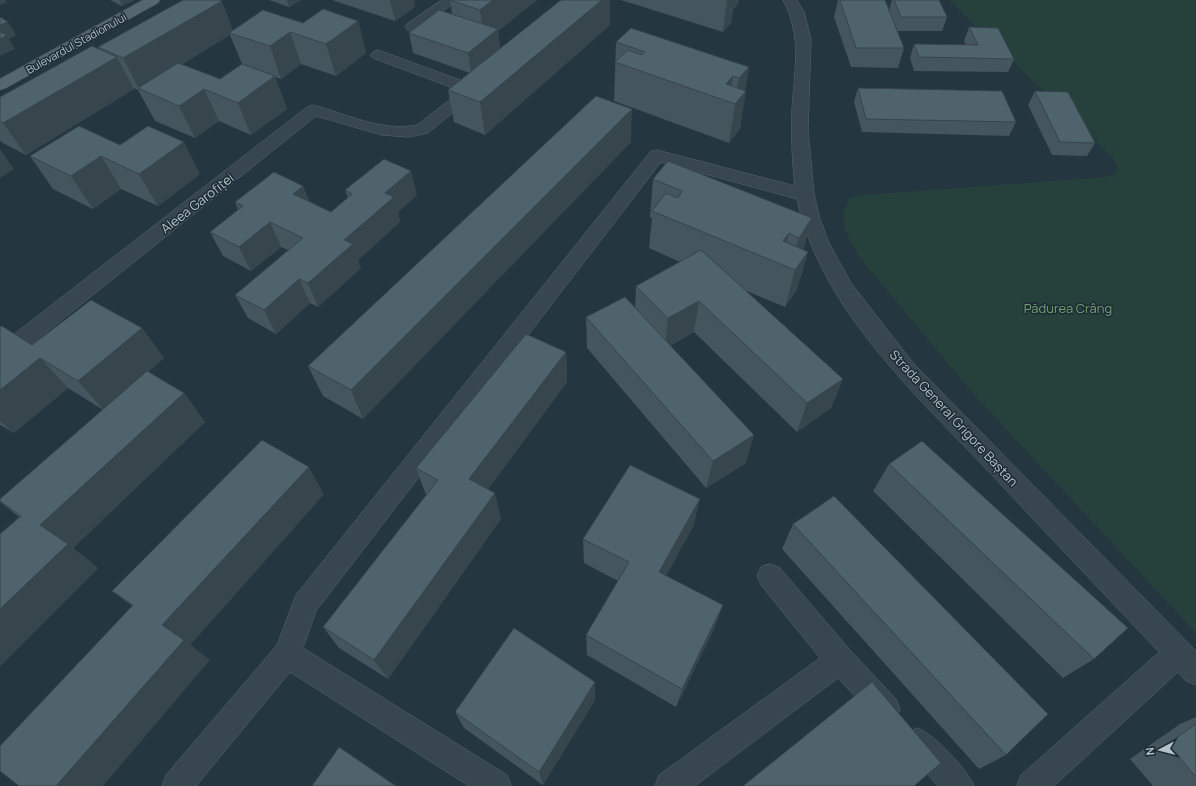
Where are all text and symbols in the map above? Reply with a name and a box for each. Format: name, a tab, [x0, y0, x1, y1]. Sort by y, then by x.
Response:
street label: Bulevardul Stadionului	[23, 9, 129, 77]
street label: Aleea Garofiței	[157, 169, 237, 237]
park label: Pădurea Crâng	[1024, 299, 1112, 317]
street label: Strada General Grigore Baștan	[886, 346, 1022, 490]
north arrow	[1140, 730, 1180, 770]
text: N	[1142, 746, 1158, 756]

